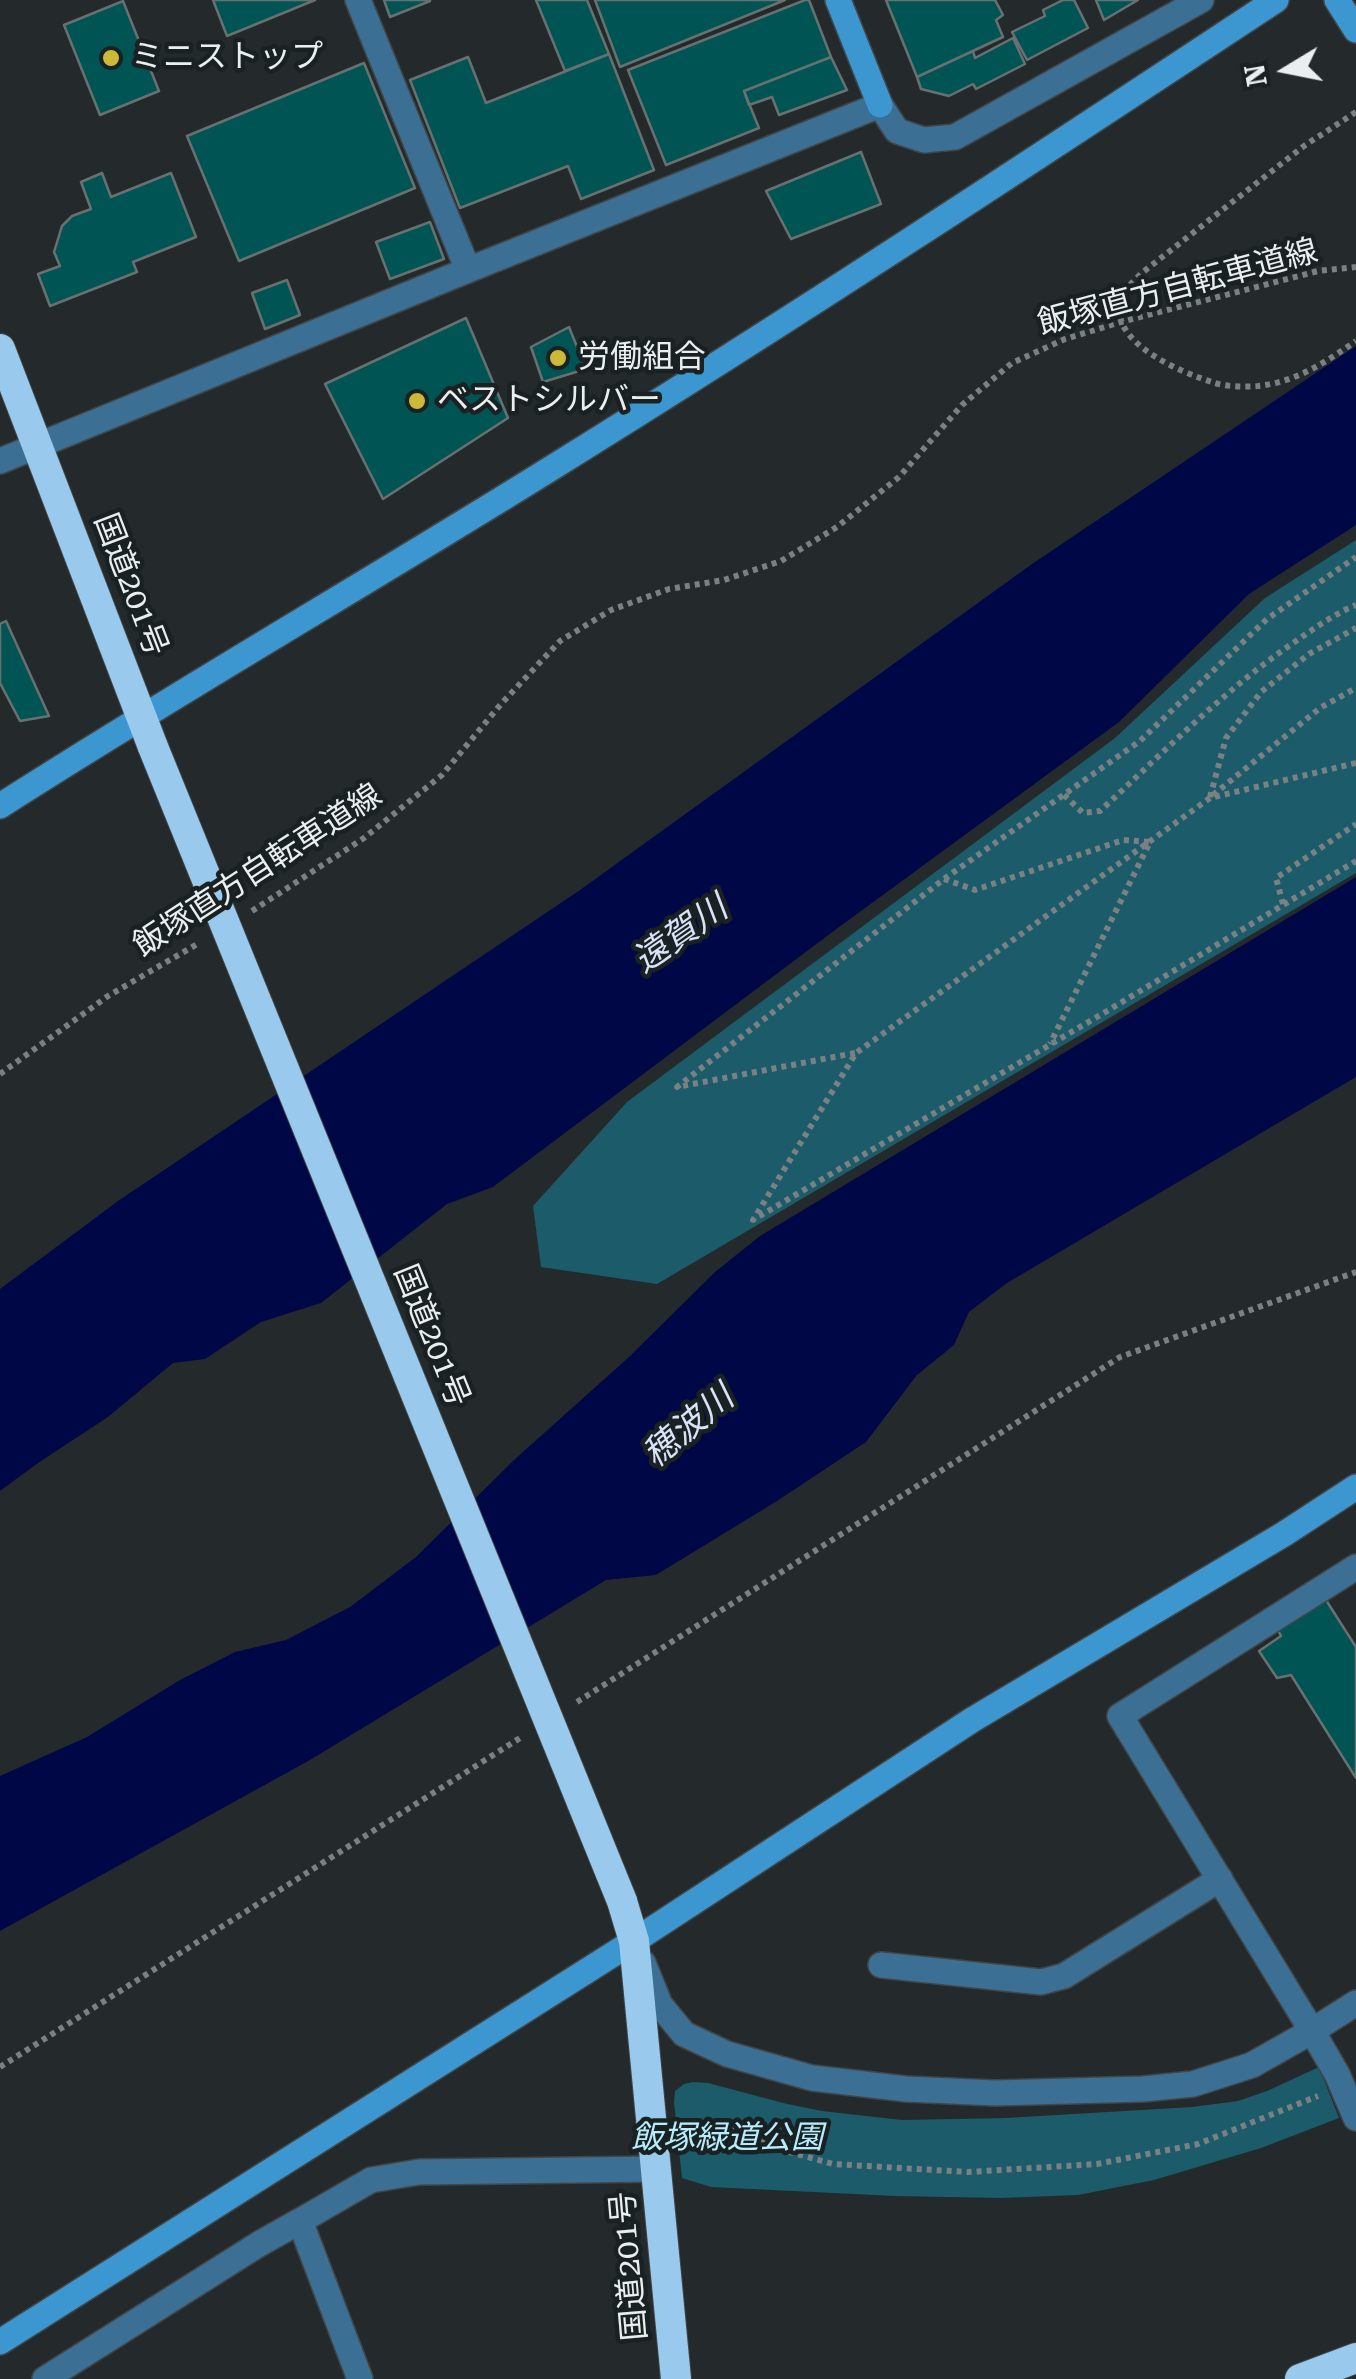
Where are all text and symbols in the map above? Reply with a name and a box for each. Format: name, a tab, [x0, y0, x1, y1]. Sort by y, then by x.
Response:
north arrow	[1236, 20, 1336, 120]
place label: ミニストップ	[131, 39, 323, 77]
marker: ミニストップ	[100, 47, 122, 69]
text: N	[1238, 62, 1274, 89]
street label: 飯塚直方自転車道線	[1034, 232, 1322, 344]
place label: 労働組合	[578, 339, 706, 377]
marker: 労働組合	[547, 347, 569, 369]
place label: ベストシルバー	[437, 382, 661, 420]
marker: ベストシルバー	[406, 390, 428, 412]
street label: 国道201号	[85, 508, 175, 662]
street label: 飯塚直方自転車道線	[127, 776, 389, 966]
water label: 遠賀川	[626, 888, 736, 982]
street label: 国道201号	[385, 1259, 477, 1413]
water label: 穂波川	[635, 1377, 743, 1477]
park label: 飯塚緑道公園	[631, 2120, 823, 2158]
street label: 国道201号	[604, 2190, 656, 2342]

